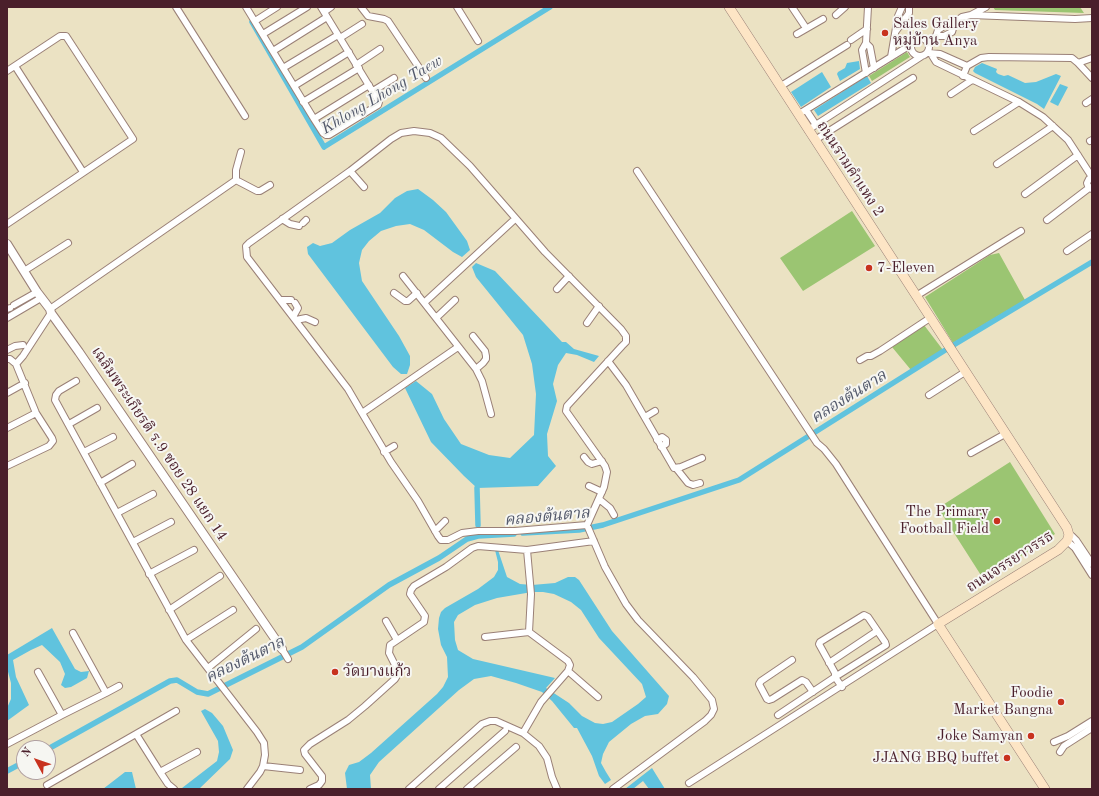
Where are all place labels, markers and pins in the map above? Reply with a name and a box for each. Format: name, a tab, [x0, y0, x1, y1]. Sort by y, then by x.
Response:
place label: Sales Gallery หมู่บ้าน Anya	[893, 15, 979, 50]
marker: Sales Gallery หมู่บ้าน Anya	[880, 28, 890, 38]
place label: 7-Eleven	[877, 259, 935, 277]
marker: 7-Eleven	[864, 263, 874, 273]
place label: The Primary Football Field	[899, 503, 989, 538]
marker: The Primary Football Field	[992, 516, 1002, 526]
place label: วัดบางแก้ว	[343, 663, 411, 681]
marker: วัดบางแก้ว	[330, 667, 340, 677]
place label: Foodie Market Bangna	[953, 684, 1053, 719]
marker: Foodie Market Bangna	[1056, 697, 1066, 707]
place label: Joke Samyan	[937, 727, 1023, 745]
marker: Joke Samyan	[1026, 731, 1036, 741]
place label: JJANG BBQ buffet	[873, 749, 999, 767]
marker: JJANG BBQ buffet	[1002, 753, 1012, 763]

